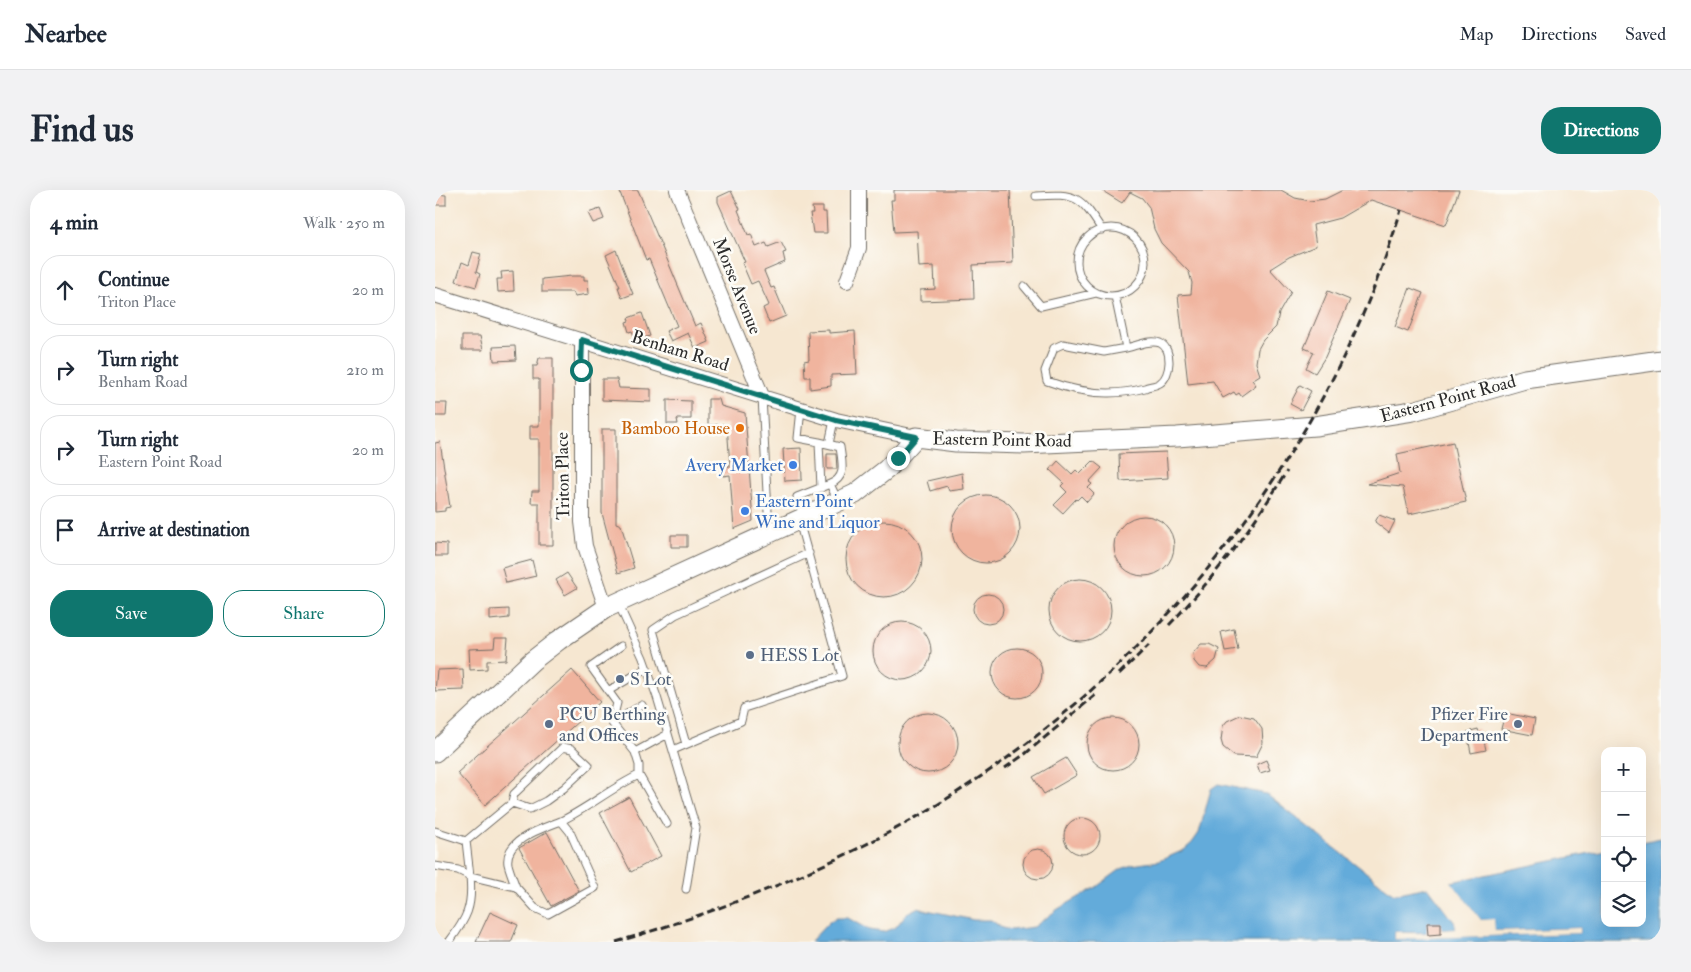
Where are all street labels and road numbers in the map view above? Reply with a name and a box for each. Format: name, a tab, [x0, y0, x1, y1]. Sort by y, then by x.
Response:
street label: Morse Avenue	[707, 234, 767, 338]
street label: Benham Road	[628, 325, 732, 377]
street label: Eastern Point Road	[1378, 370, 1518, 428]
street label: Eastern Point Road	[932, 427, 1072, 453]
street label: Triton Place	[551, 432, 575, 520]

